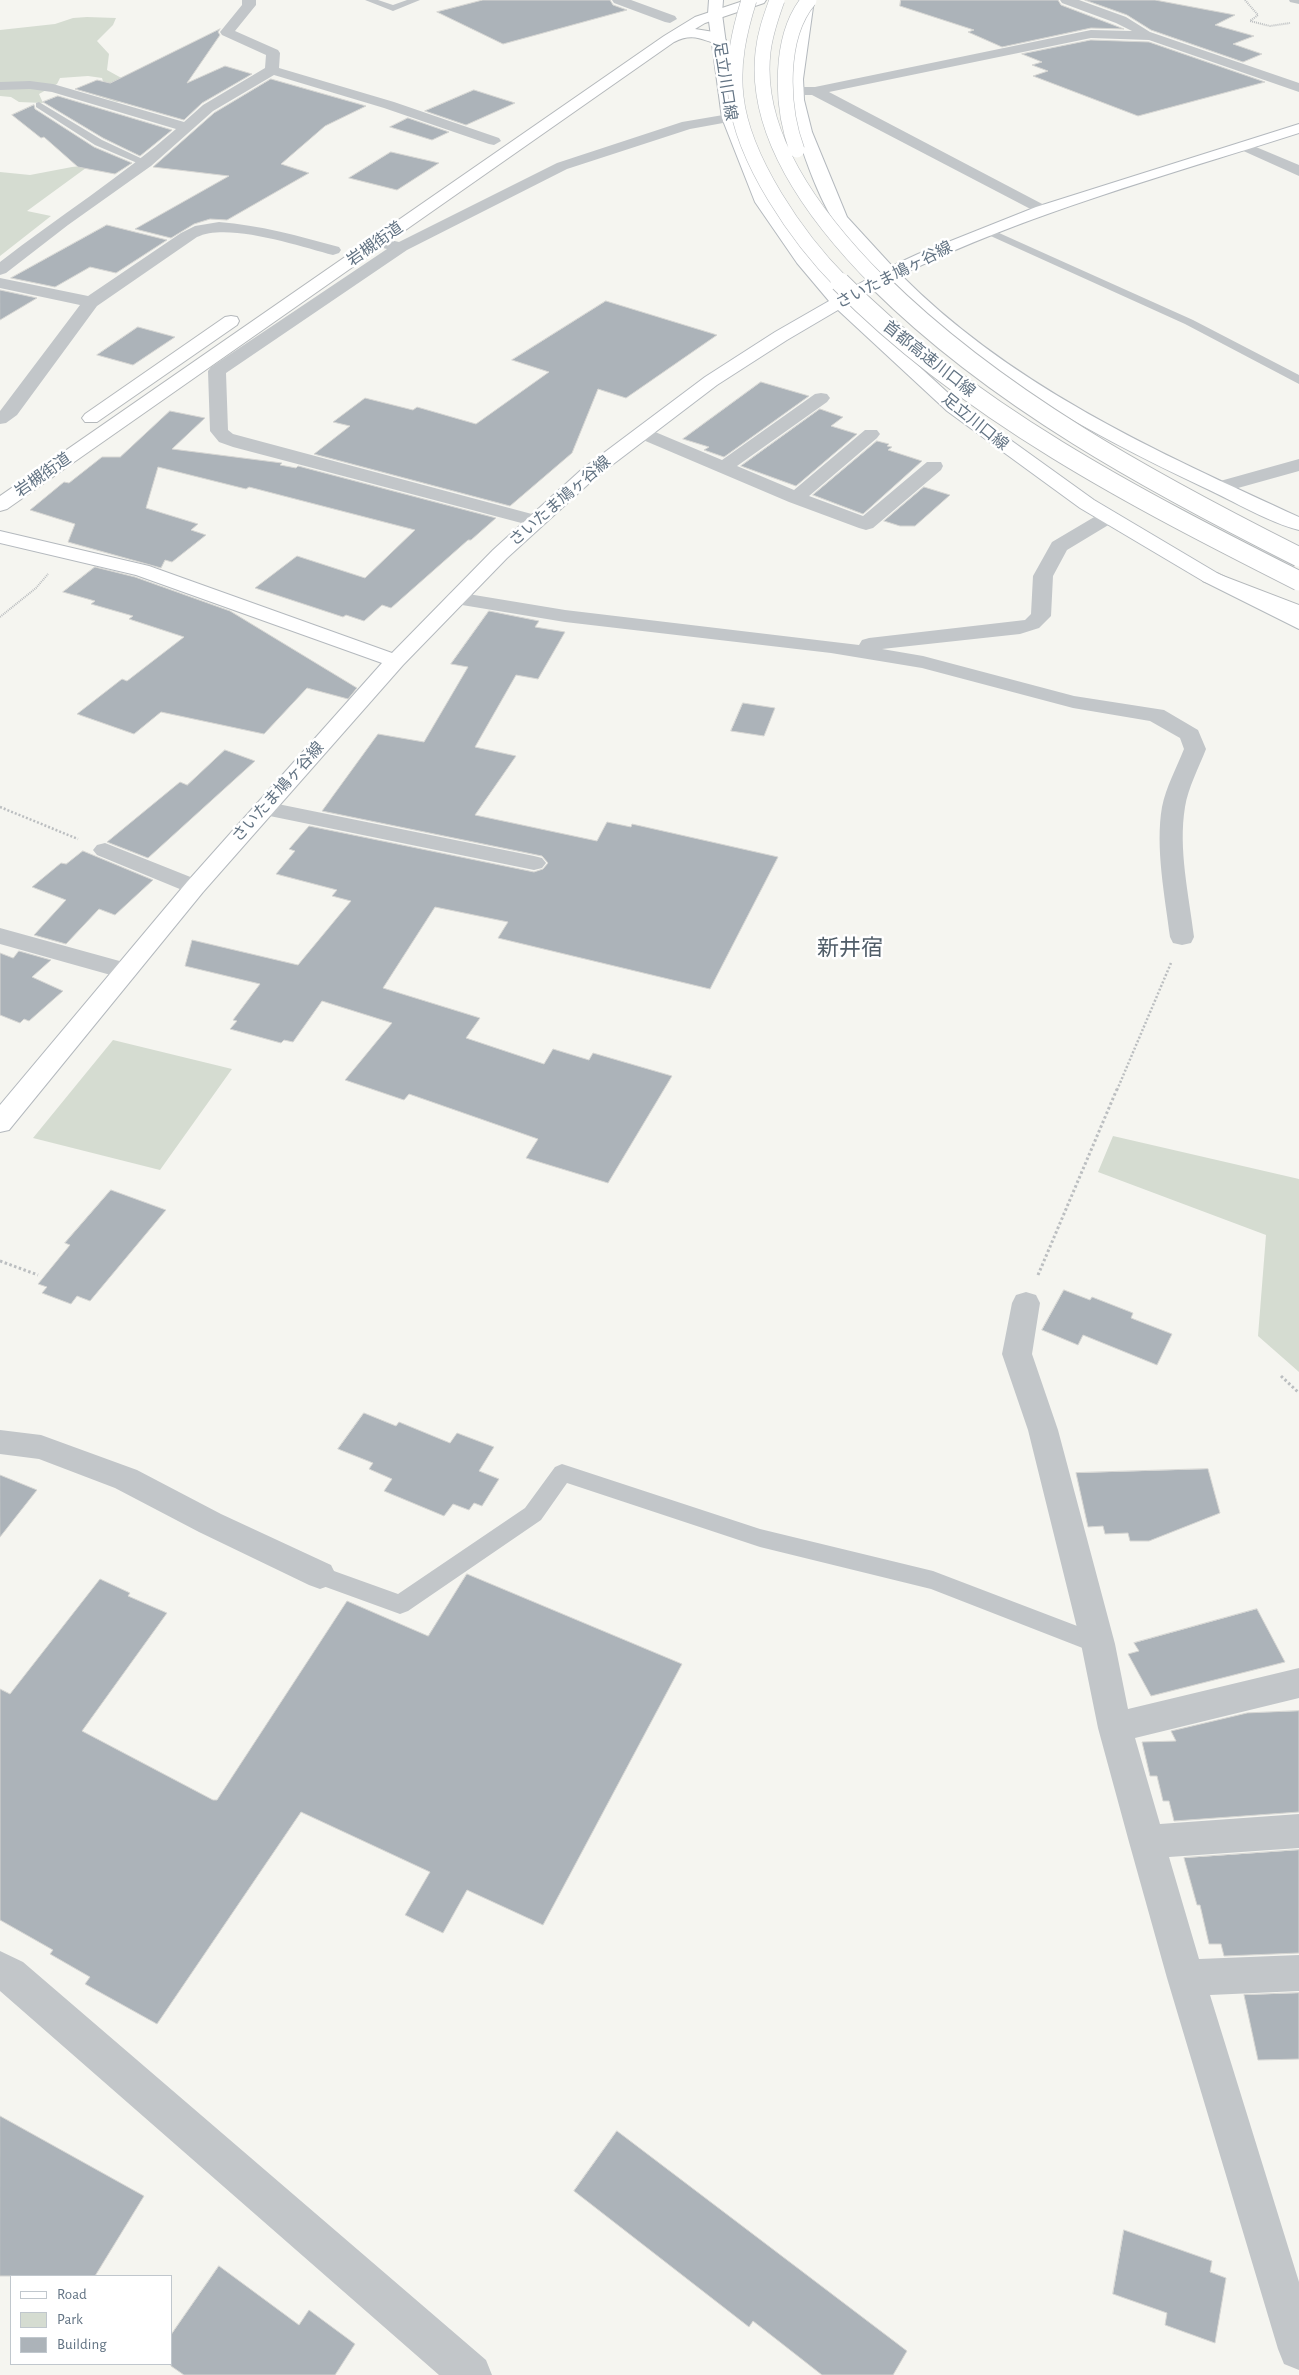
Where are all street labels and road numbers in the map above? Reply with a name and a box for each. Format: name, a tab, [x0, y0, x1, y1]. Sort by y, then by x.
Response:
street label: 足立川口線	[709, 40, 741, 122]
street label: 岩槻街道	[343, 218, 407, 270]
street label: さいたま鳩ヶ谷線	[833, 237, 955, 313]
street label: 首都高速川口線	[879, 317, 979, 401]
street label: 足立川口線	[938, 389, 1012, 455]
street label: 岩槻街道	[11, 449, 75, 501]
street label: さいたま鳩ヶ谷線	[505, 452, 615, 550]
street label: さいたま鳩ヶ谷線	[228, 738, 328, 846]

